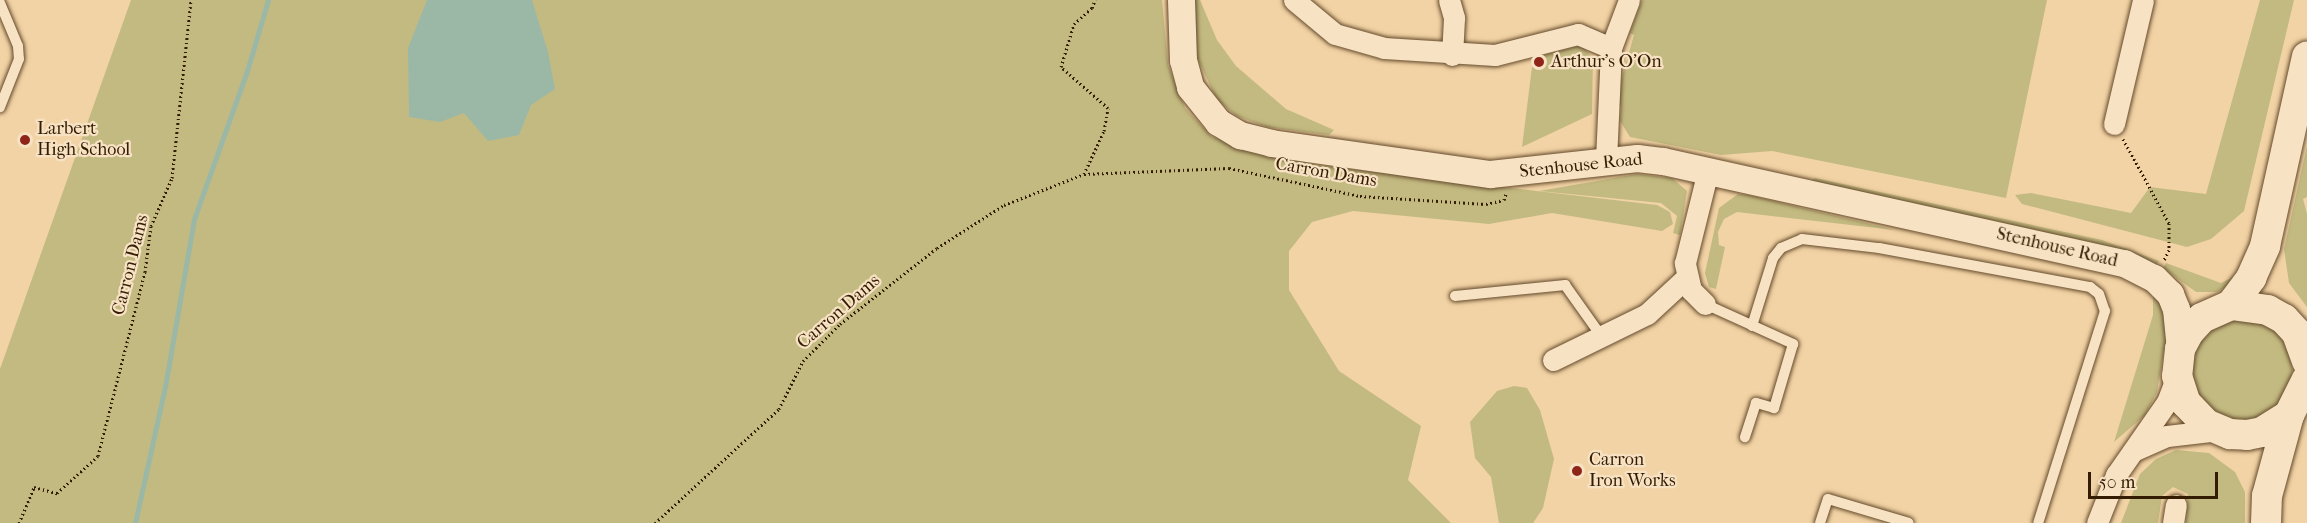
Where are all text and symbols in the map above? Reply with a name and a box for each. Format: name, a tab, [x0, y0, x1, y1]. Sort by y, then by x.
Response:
place label: Arthur's O'On	[1551, 51, 1662, 73]
marker: Arthur's O'On	[1532, 55, 1546, 69]
place label: Larbert High School	[37, 119, 130, 162]
marker: Larbert High School	[18, 133, 32, 147]
street label: Stenhouse Road	[1518, 149, 1644, 183]
street label: Carron Dams	[1274, 153, 1378, 193]
street label: Carron Dams	[108, 213, 154, 317]
street label: Stenhouse Road	[1994, 224, 2120, 272]
street label: Carron Dams	[793, 270, 885, 354]
place label: Carron Iron Works	[1589, 450, 1676, 492]
scale bar	[2091, 460, 2222, 498]
marker: Carron Iron Works	[1570, 464, 1584, 478]
text: 50 m	[2099, 472, 2135, 493]

